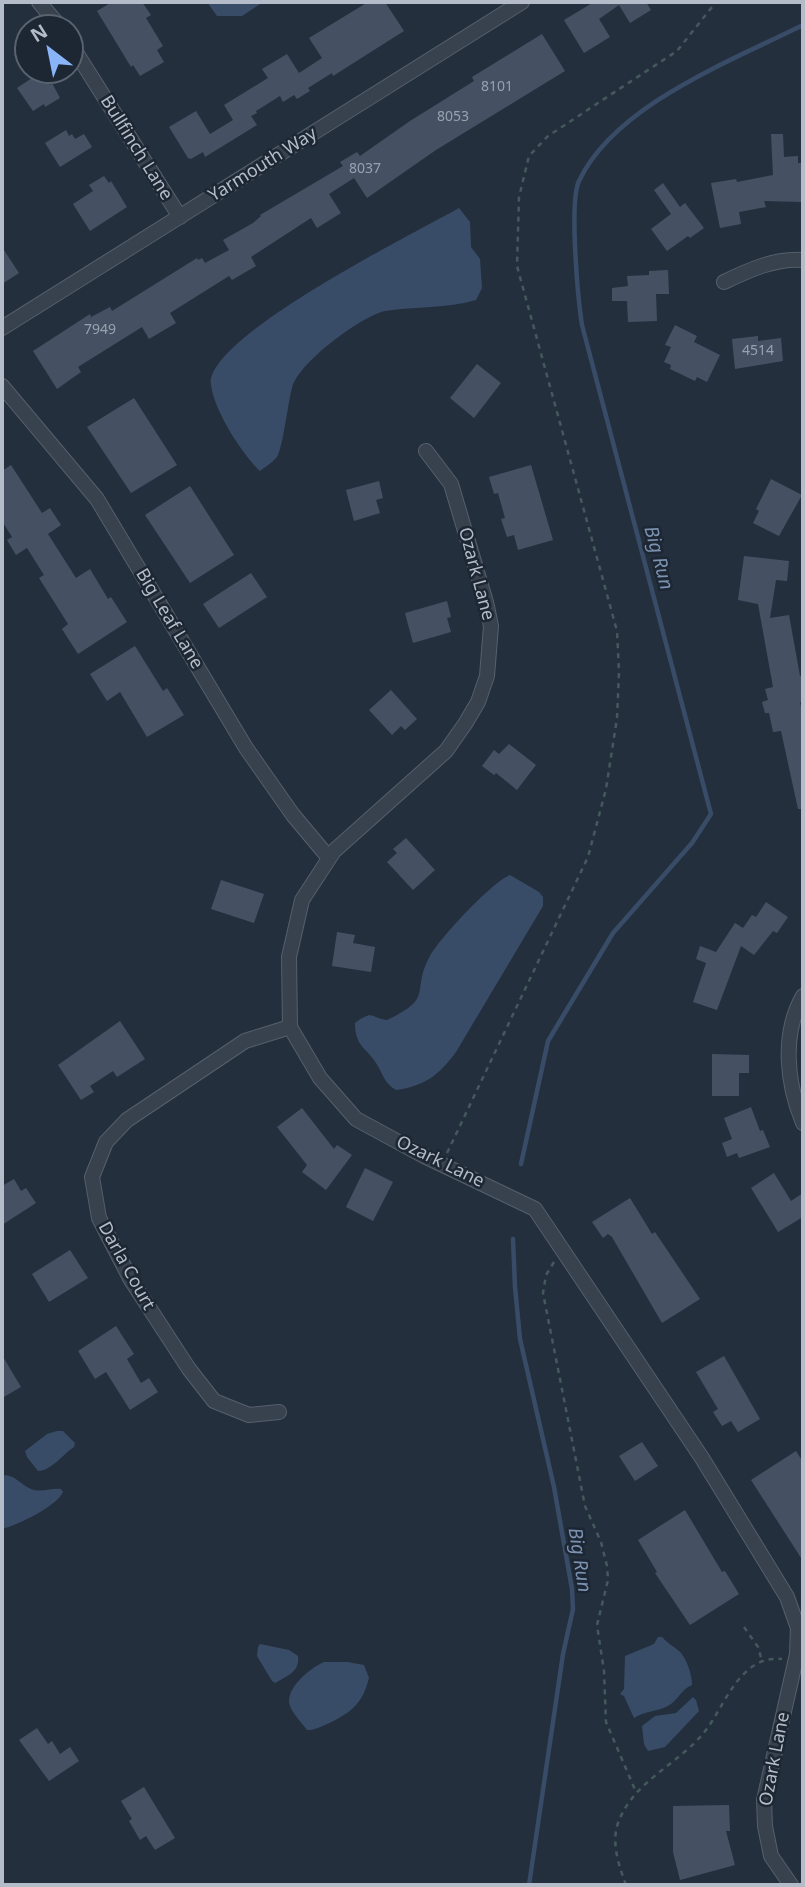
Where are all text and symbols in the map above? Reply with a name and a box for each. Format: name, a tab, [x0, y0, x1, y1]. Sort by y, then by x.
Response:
north arrow	[14, 14, 84, 84]
text: N	[25, 18, 52, 48]
house number: 8101	[481, 79, 513, 95]
street label: Bullfinch Lane	[95, 92, 177, 204]
house number: 8053	[437, 109, 469, 125]
street label: Yarmouth Way	[205, 123, 321, 207]
house number: 8037	[349, 161, 381, 177]
house number: 7949	[84, 322, 116, 338]
house number: 4514	[742, 343, 774, 359]
water label: Big Run	[639, 524, 677, 592]
street label: Ozark Lane	[453, 525, 499, 623]
street label: Big Leaf Lane	[131, 565, 207, 673]
street label: Ozark Lane	[393, 1131, 487, 1193]
street label: Darla Court	[93, 1218, 159, 1314]
water label: Big Run	[563, 1526, 595, 1594]
street label: Ozark Lane	[755, 1710, 795, 1808]

